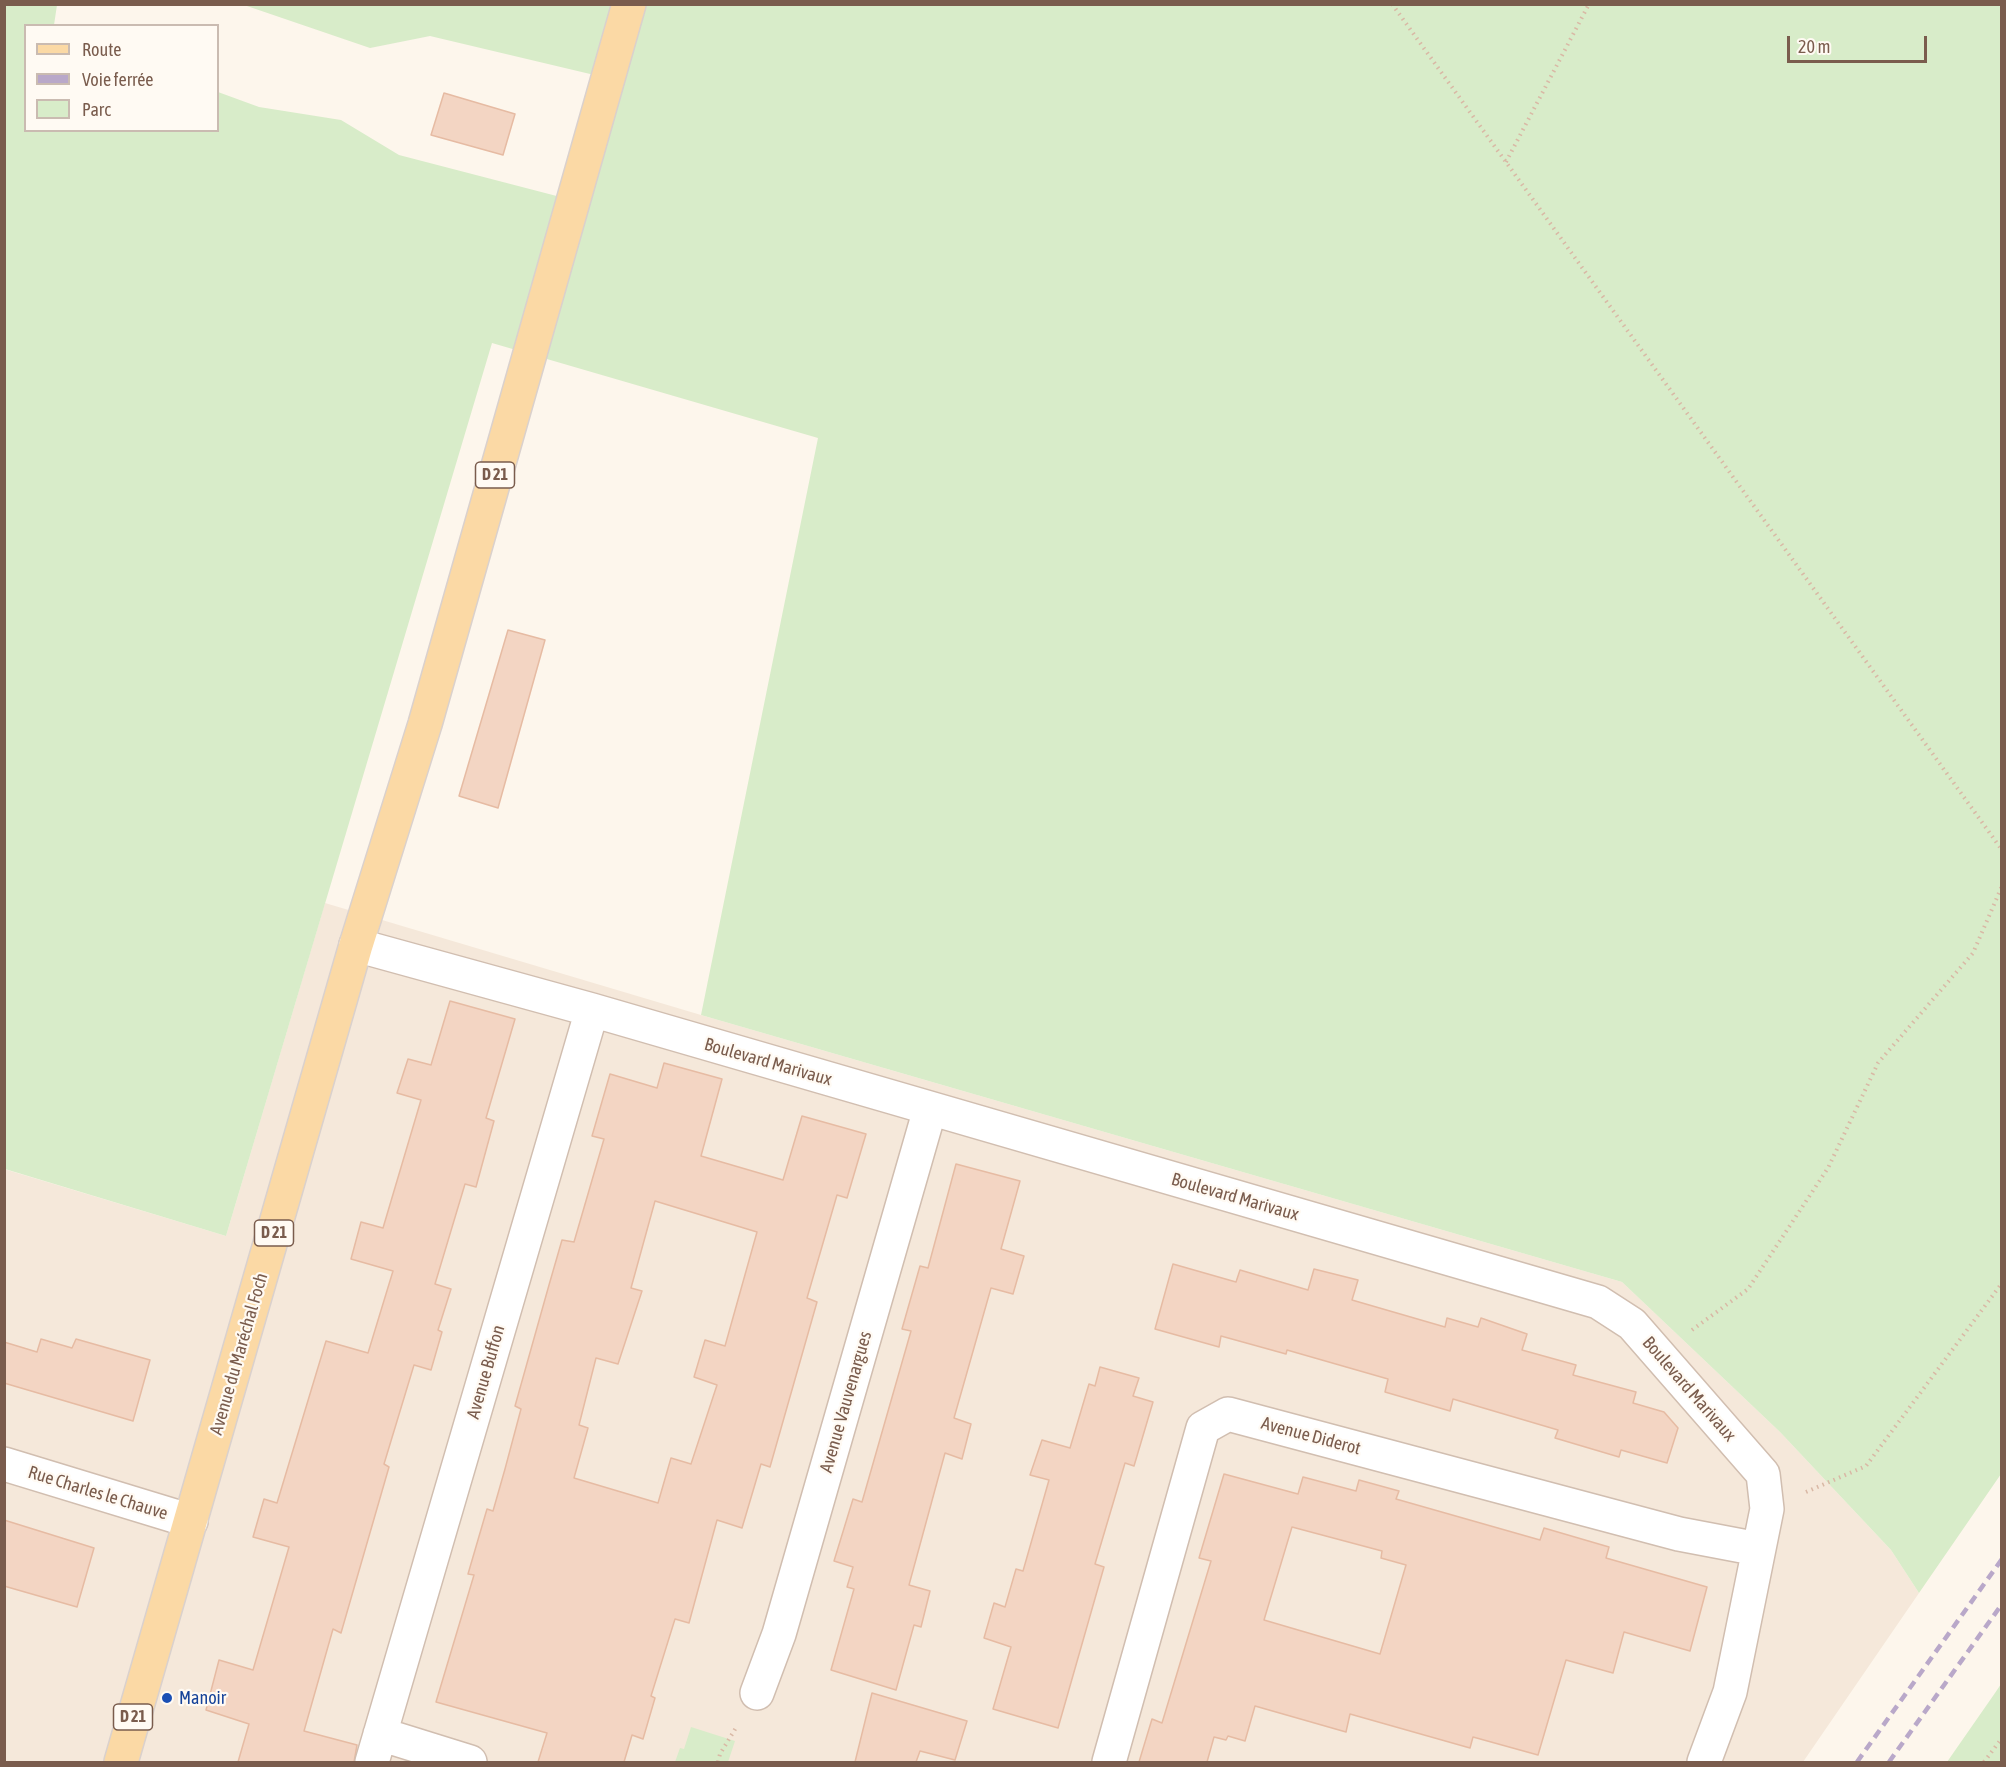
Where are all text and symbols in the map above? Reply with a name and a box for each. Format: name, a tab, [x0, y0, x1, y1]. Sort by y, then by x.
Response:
legend	[24, 24, 219, 132]
scale bar	[1790, 24, 1930, 62]
text: 20 m	[1798, 36, 1830, 57]
text: Route	[82, 39, 121, 60]
text: Voie ferrée	[82, 69, 154, 90]
text: Parc	[82, 99, 111, 120]
road number: D 21	[476, 462, 514, 488]
street label: Boulevard Marivaux	[702, 1033, 834, 1091]
street label: Boulevard Marivaux	[1169, 1168, 1301, 1226]
road number: D 21	[254, 1220, 294, 1246]
street label: Avenue du Maréchal Foch	[206, 1270, 272, 1438]
street label: Avenue Buffon	[462, 1323, 510, 1421]
street label: Avenue Vauvenargues	[816, 1329, 876, 1475]
street label: Boulevard Marivaux	[1638, 1332, 1740, 1446]
street label: Avenue Diderot	[1259, 1412, 1363, 1460]
street label: Rue Charles le Chauve	[26, 1461, 170, 1525]
place label: Manoir	[179, 1687, 226, 1709]
marker: Manoir	[160, 1691, 174, 1705]
road number: D 21	[114, 1704, 152, 1730]

